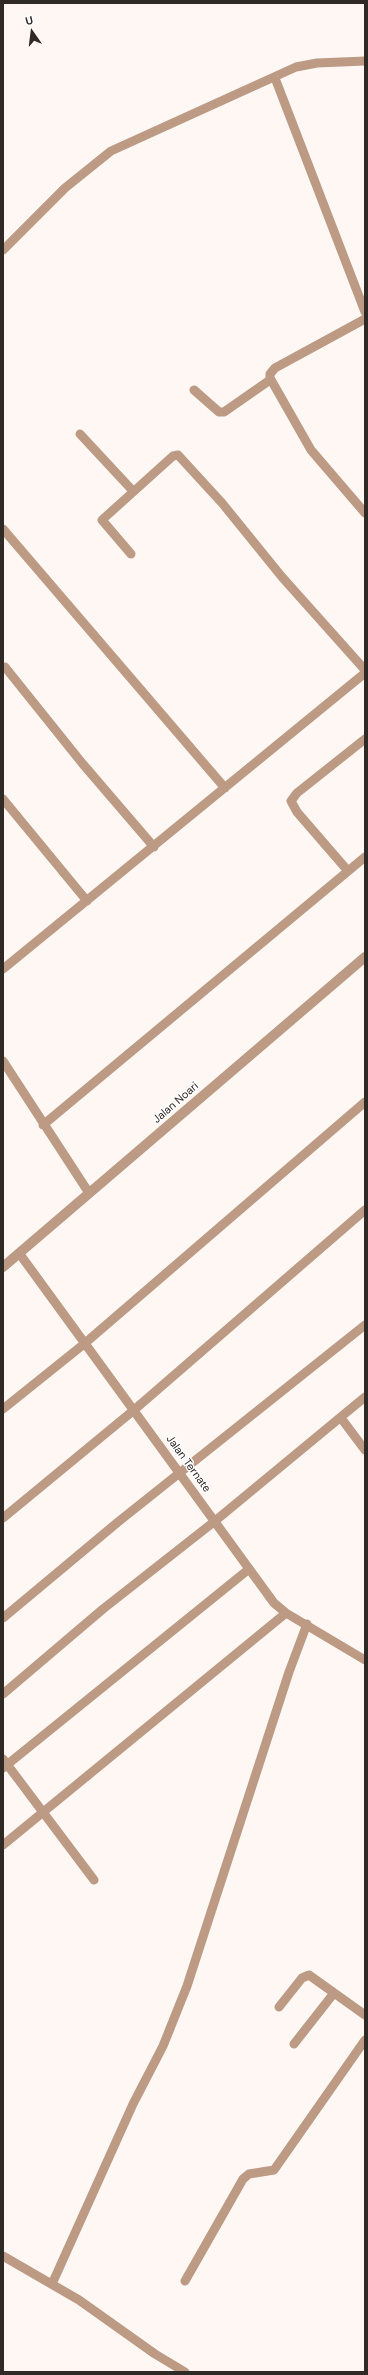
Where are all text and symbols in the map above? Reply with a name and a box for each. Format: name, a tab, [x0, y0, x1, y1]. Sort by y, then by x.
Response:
north arrow	[12, 12, 52, 52]
text: U	[24, 13, 34, 28]
street label: Jalan Noari	[151, 1080, 201, 1126]
street label: Jalan Ternate	[163, 1433, 213, 1495]

